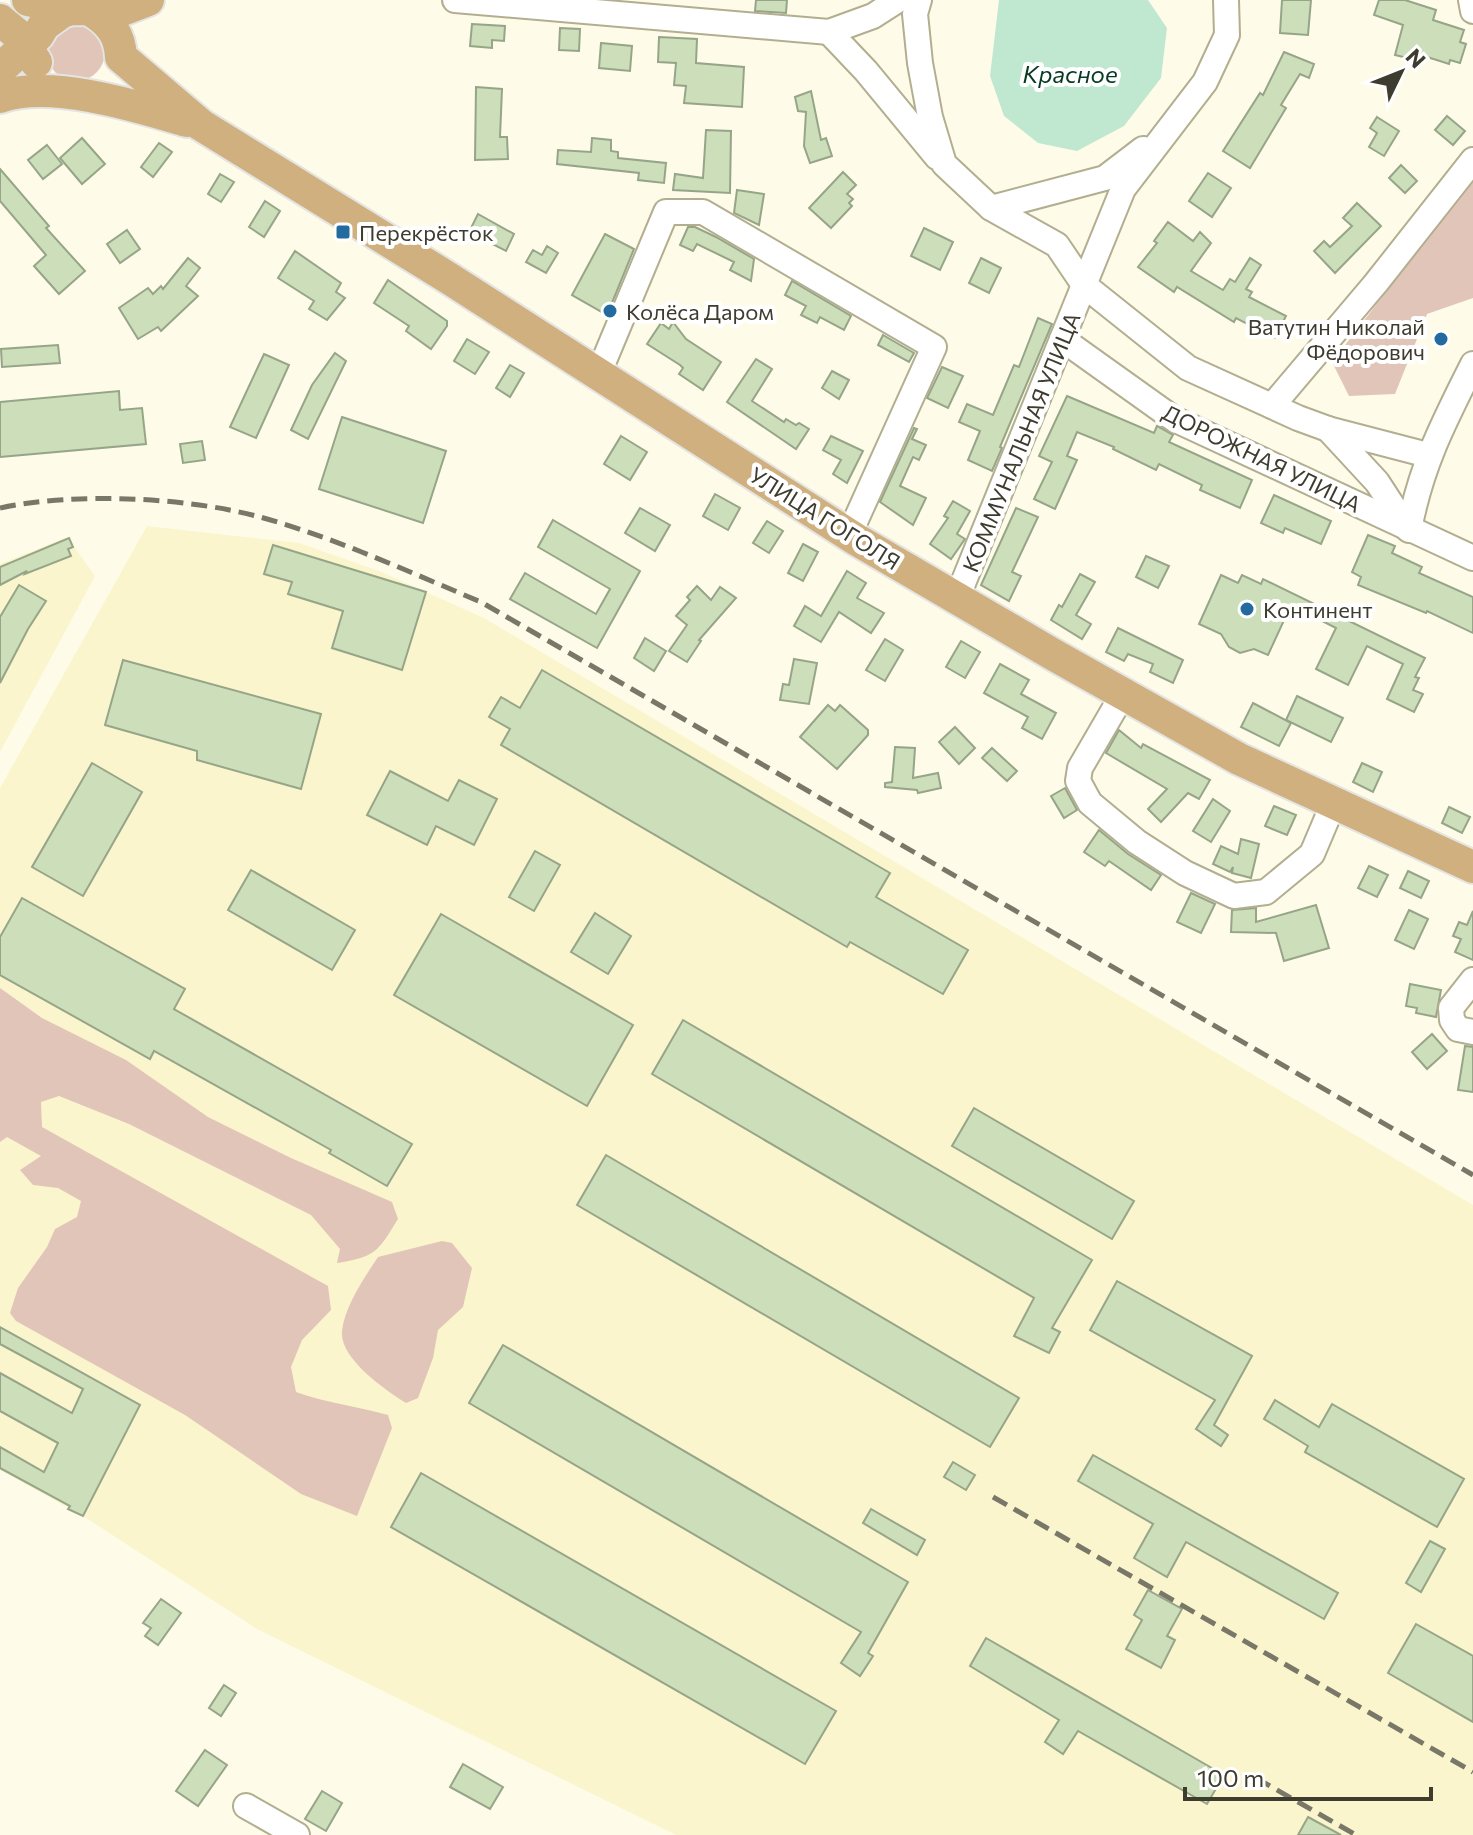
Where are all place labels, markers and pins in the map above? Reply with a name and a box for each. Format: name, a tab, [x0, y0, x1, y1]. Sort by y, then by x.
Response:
place label: Перекрёсток	[359, 219, 494, 246]
marker: Перекрёсток	[334, 223, 352, 241]
place label: Колёса Даром	[626, 298, 774, 325]
marker: Колёса Даром	[601, 302, 619, 320]
place label: Ватутин Николай Фёдорович	[1248, 313, 1425, 365]
marker: Ватутин Николай Фёдорович	[1432, 330, 1450, 348]
place label: Континент	[1263, 596, 1373, 623]
marker: Континент	[1238, 600, 1256, 618]

